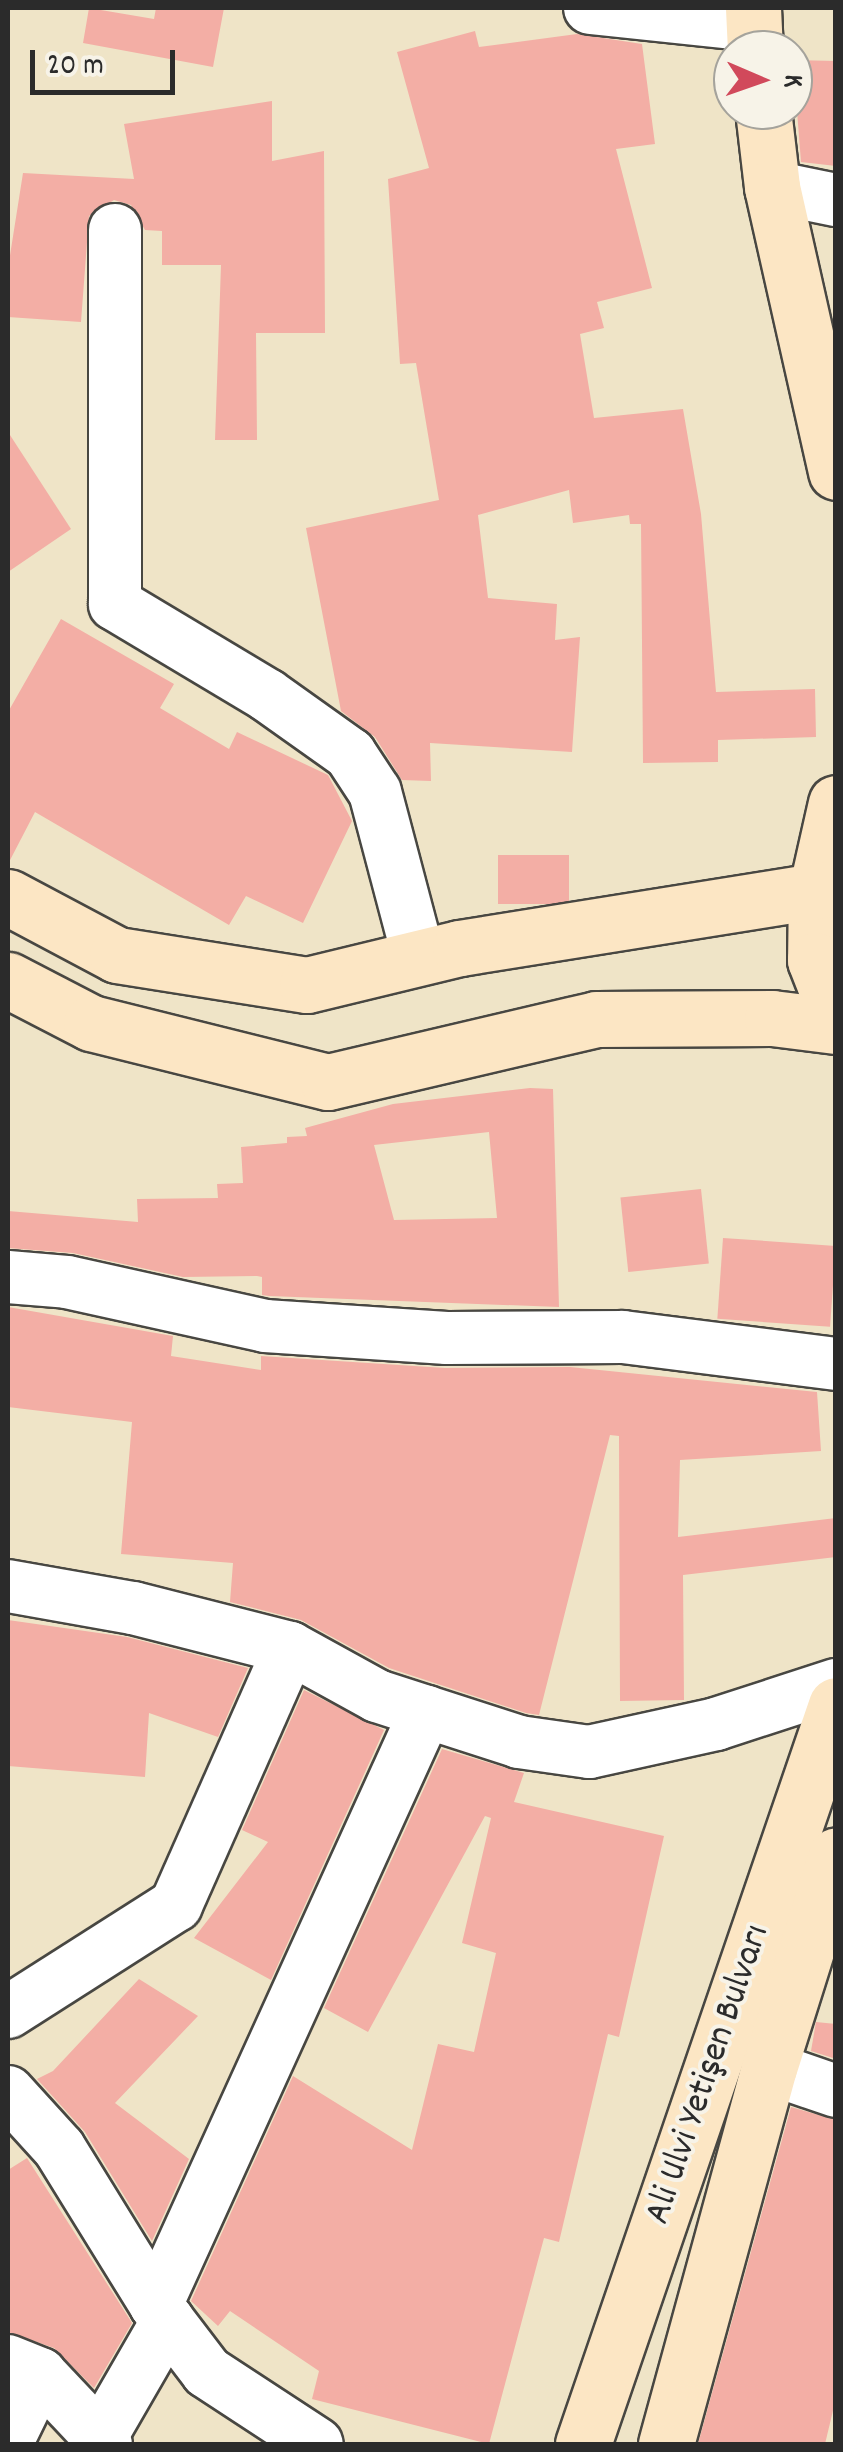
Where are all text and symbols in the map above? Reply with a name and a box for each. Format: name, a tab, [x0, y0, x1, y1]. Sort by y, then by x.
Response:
scale bar	[35, 30, 180, 92]
north arrow	[713, 30, 813, 130]
text: 20 m	[47, 46, 104, 89]
text: K	[771, 74, 811, 88]
street label: Ali Ulvi Yetişen Bulvarı	[636, 1919, 782, 2231]

